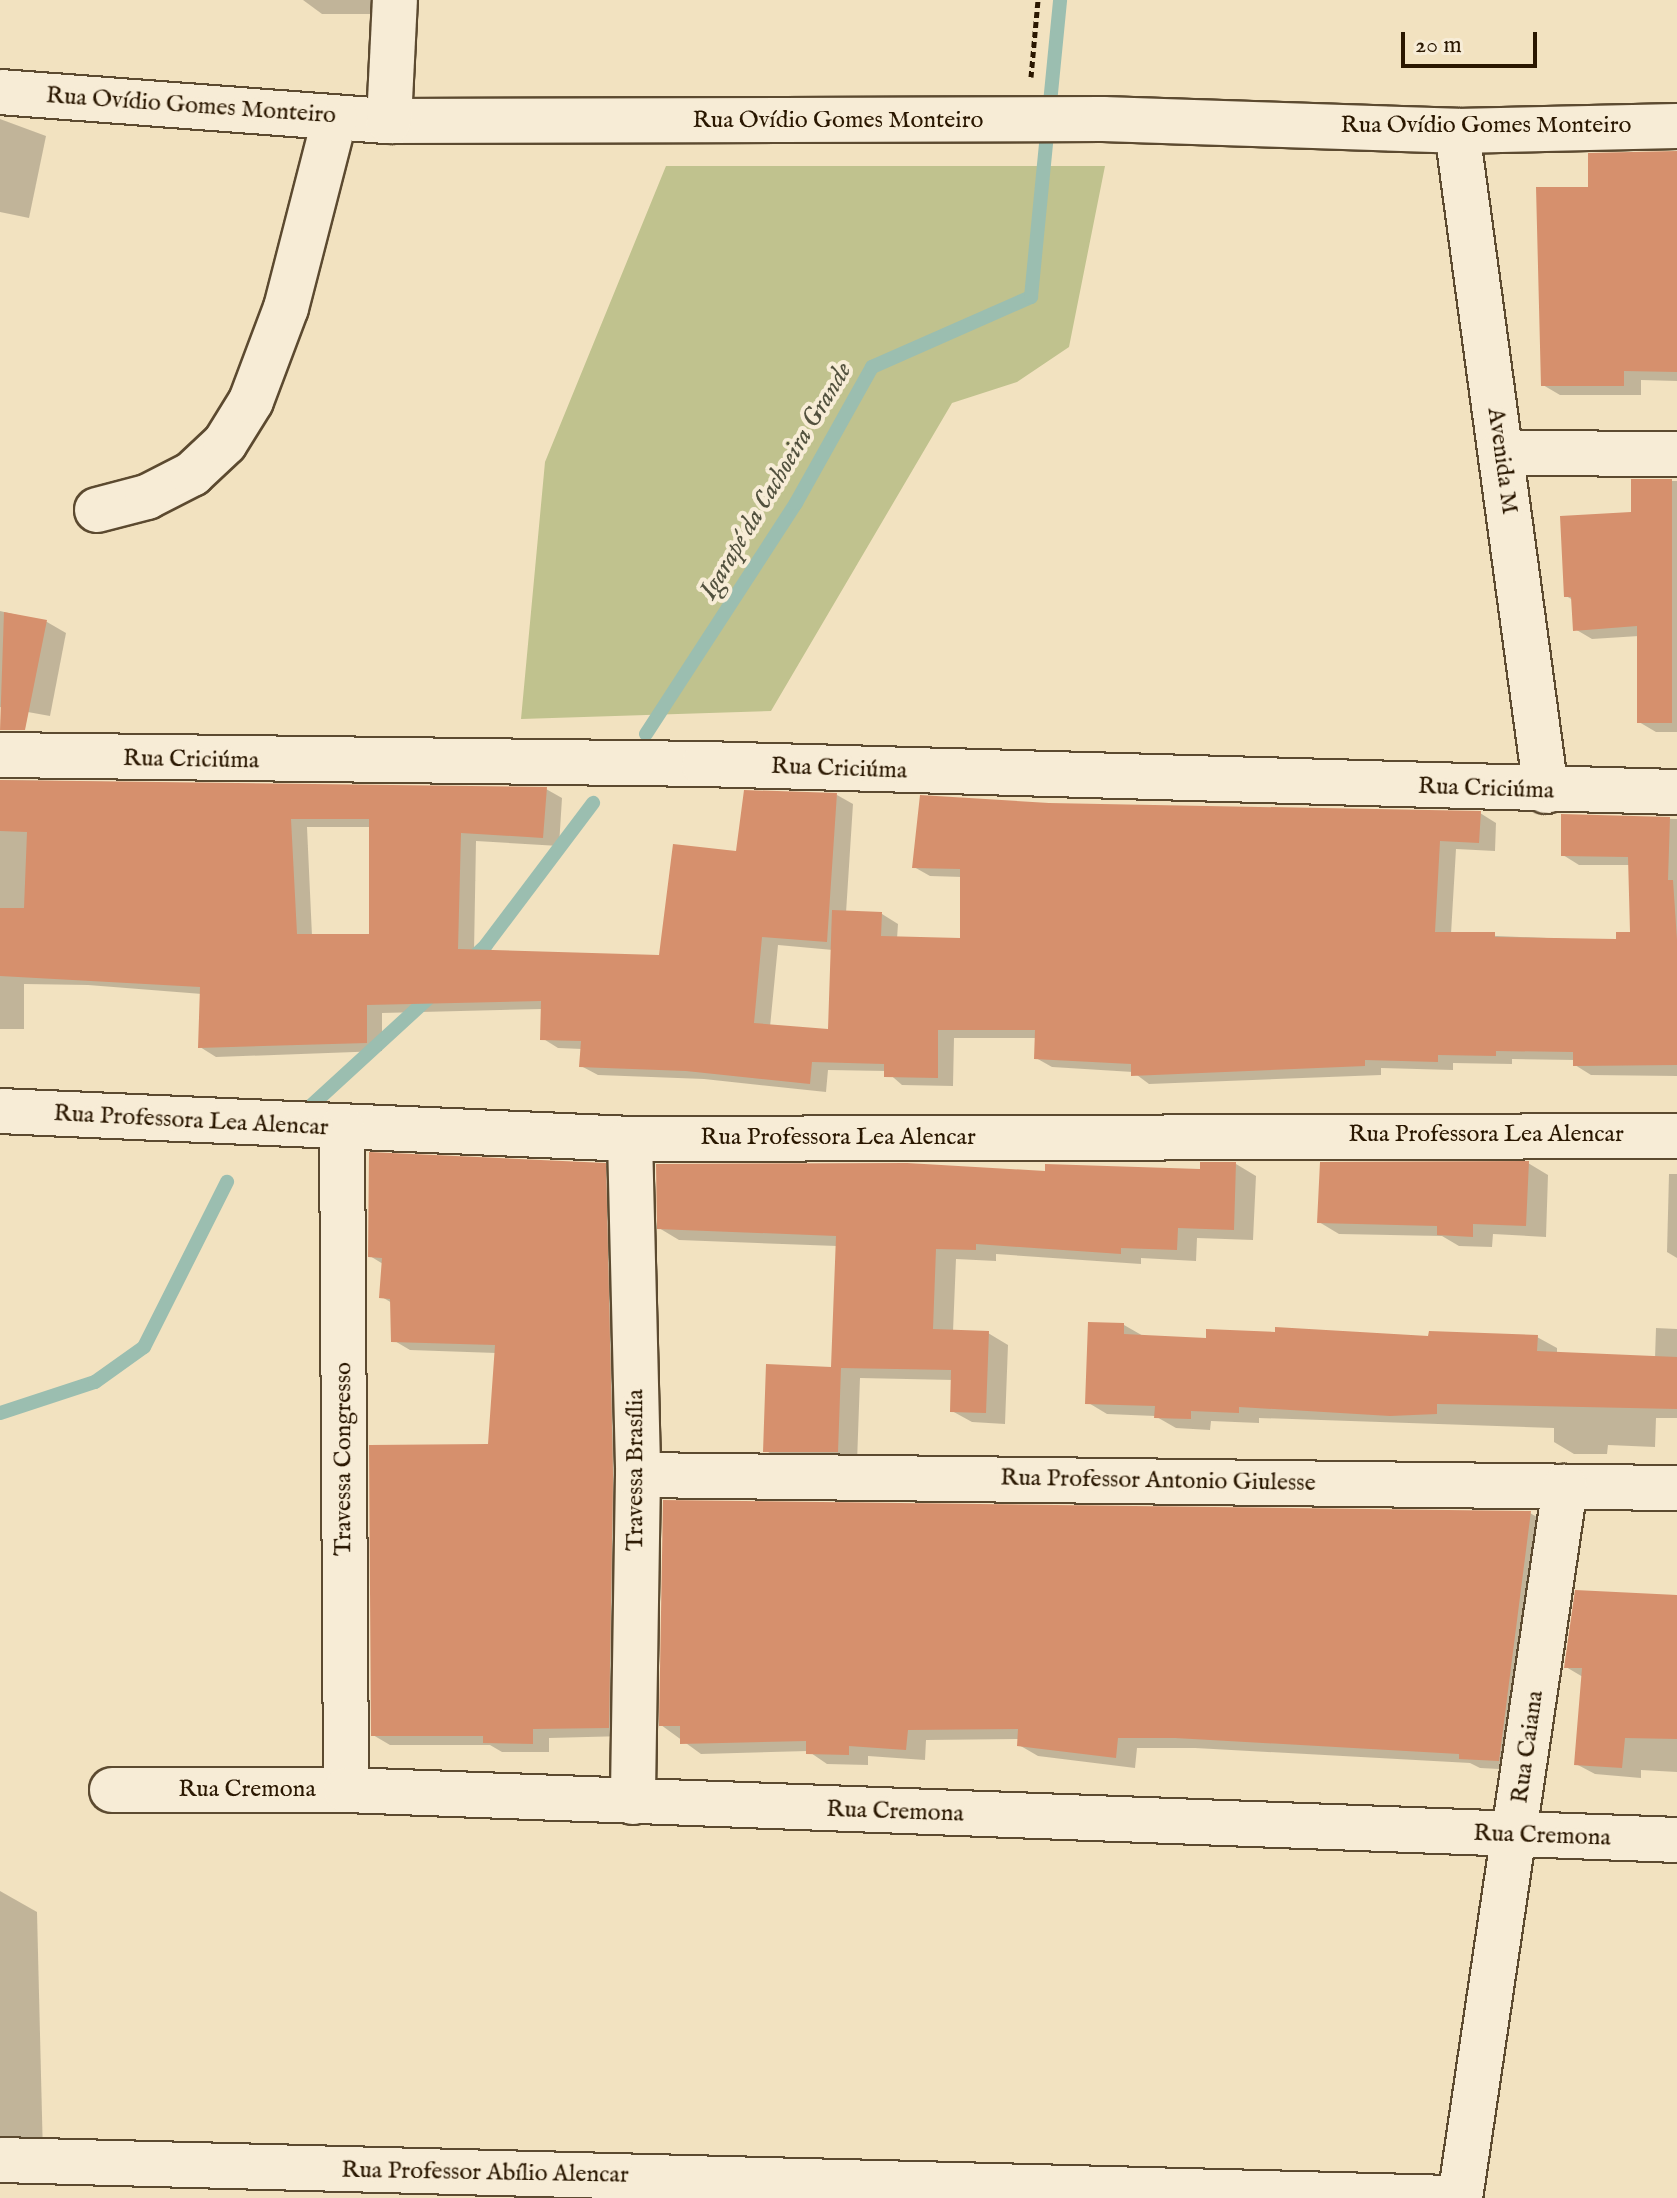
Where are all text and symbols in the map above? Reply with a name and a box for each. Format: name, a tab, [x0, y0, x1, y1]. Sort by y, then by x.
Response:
scale bar	[1405, 16, 1541, 66]
text: 20 m	[1415, 30, 1462, 61]
street label: Rua Ovídio Gomes Monteiro	[45, 81, 337, 131]
street label: Rua Ovídio Gomes Monteiro	[693, 107, 983, 135]
street label: Rua Ovídio Gomes Monteiro	[1341, 112, 1631, 140]
water label: Igarapé da Cachoeira Grande	[693, 357, 859, 605]
street label: Avenida M	[1480, 406, 1524, 516]
street label: Rua Criciúma	[123, 744, 259, 776]
street label: Rua Criciúma	[770, 752, 908, 786]
street label: Rua Criciúma	[1417, 772, 1555, 806]
street label: Rua Professora Lea Alencar	[53, 1099, 329, 1143]
street label: Rua Professora Lea Alencar	[1348, 1121, 1624, 1149]
street label: Rua Professora Lea Alencar	[700, 1124, 976, 1152]
street label: Travessa Congresso	[330, 1362, 358, 1556]
street label: Travessa Brasília	[622, 1389, 650, 1551]
street label: Rua Professor Antonio Giulesse	[1000, 1464, 1316, 1498]
street label: Rua Caiana	[1506, 1689, 1550, 1805]
street label: Rua Cremona	[178, 1776, 316, 1804]
street label: Rua Cremona	[826, 1795, 964, 1829]
street label: Rua Cremona	[1473, 1819, 1611, 1853]
street label: Rua Professor Abílio Alencar	[341, 2156, 629, 2190]

